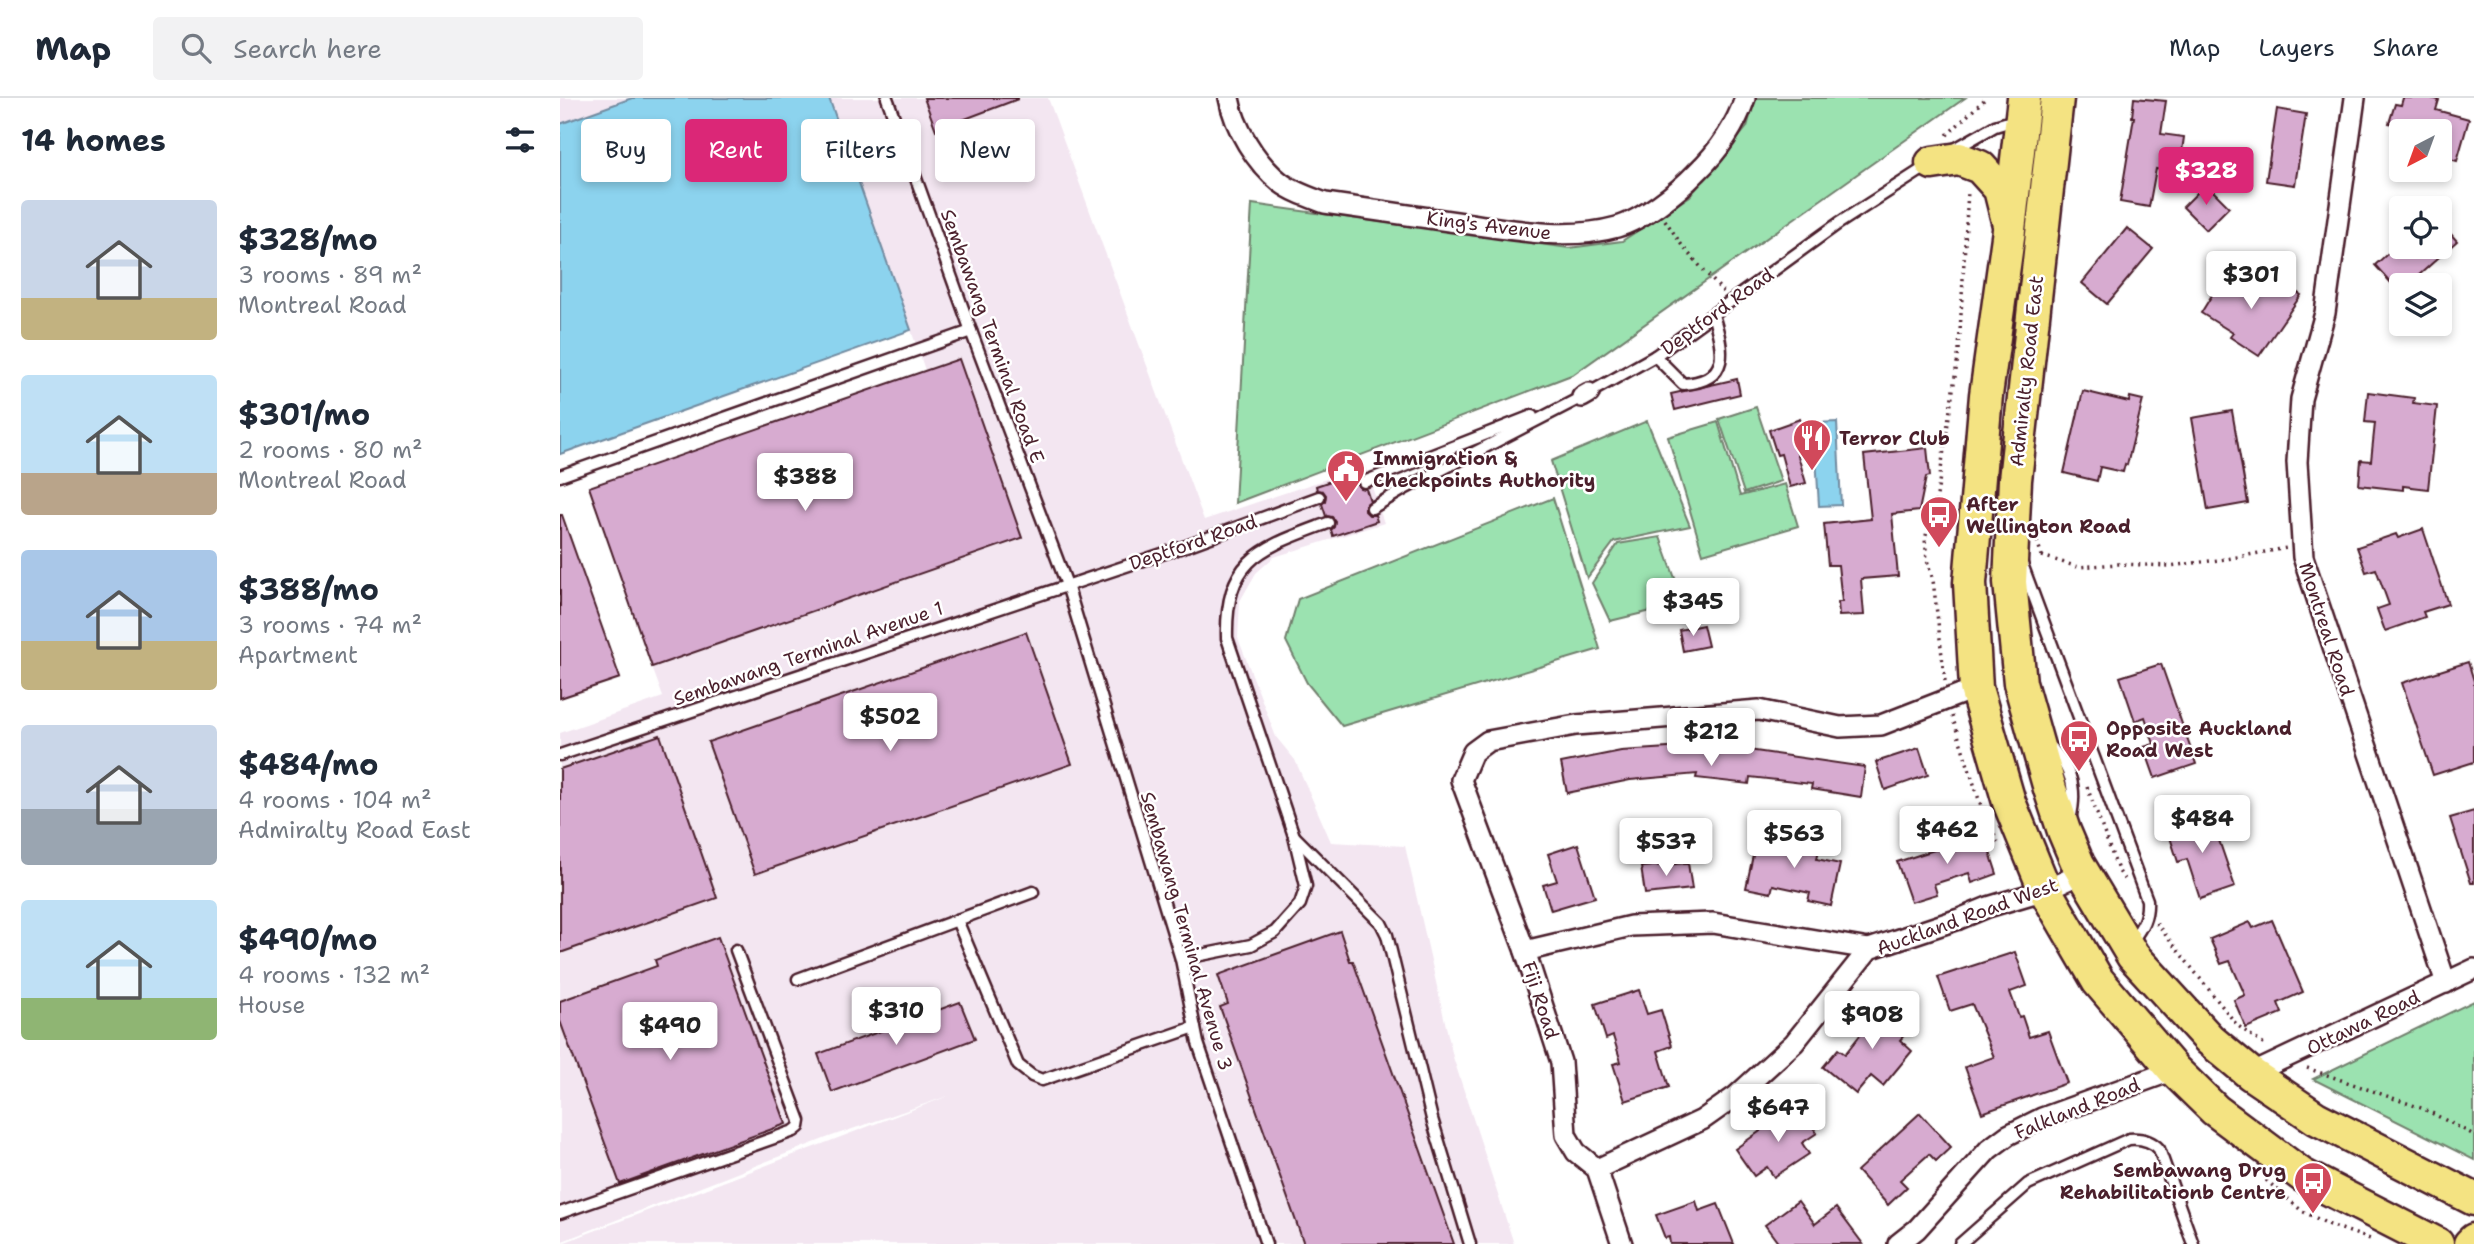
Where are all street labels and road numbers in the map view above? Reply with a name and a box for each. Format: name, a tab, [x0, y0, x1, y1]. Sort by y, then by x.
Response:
street label: King's Avenue	[1425, 205, 1553, 246]
street label: Sembawang Terminal Road E	[935, 206, 1050, 467]
street label: Deptford Road	[1656, 262, 1779, 361]
street label: Admiralty Road East	[2004, 274, 2049, 468]
street label: Deptford Road	[1126, 509, 1260, 576]
street label: Montreal Road	[2293, 559, 2360, 699]
street label: Sembawang Terminal Avenue 1	[670, 595, 946, 711]
street label: Sembawang Terminal Avenue 3	[1135, 789, 1238, 1074]
street label: Auckland Road West	[1873, 872, 2061, 961]
street label: Fiji Road	[1516, 958, 1565, 1042]
street label: Ottawa Road	[2302, 984, 2424, 1061]
street label: Falkland Road	[2011, 1072, 2144, 1145]

